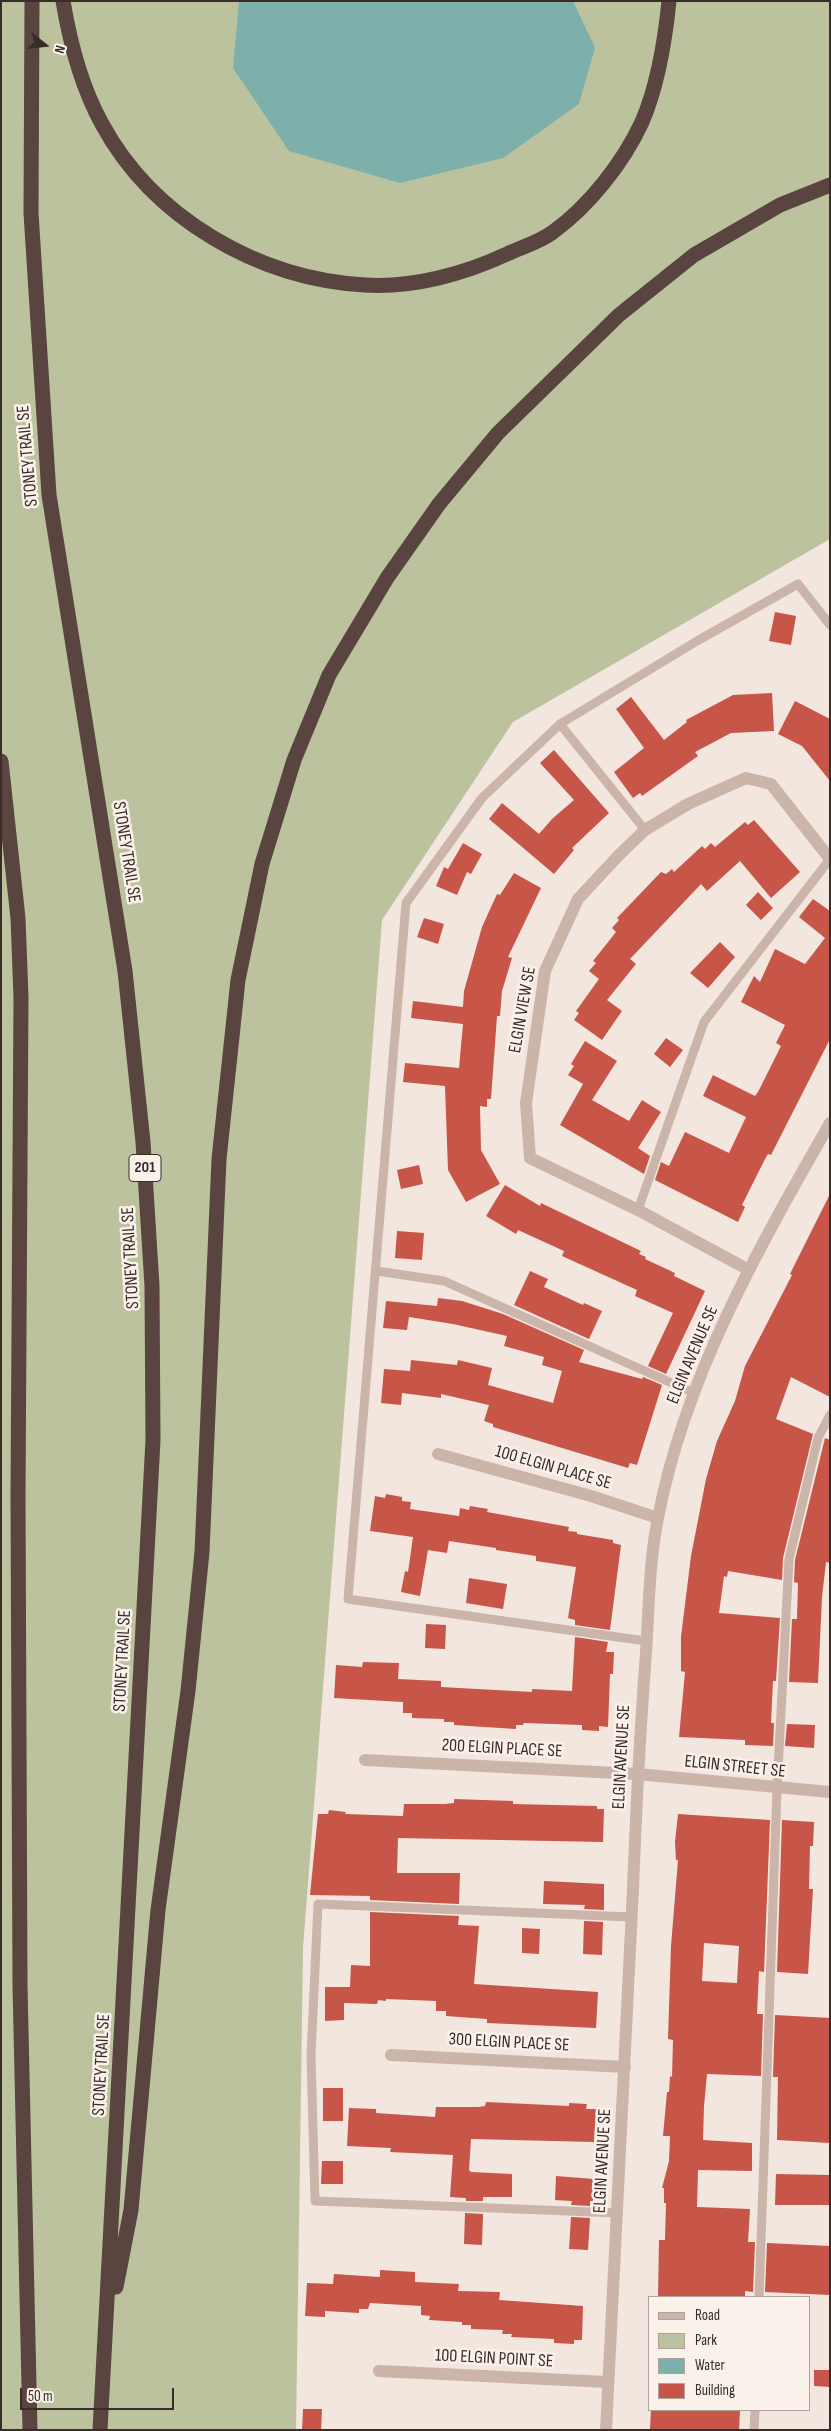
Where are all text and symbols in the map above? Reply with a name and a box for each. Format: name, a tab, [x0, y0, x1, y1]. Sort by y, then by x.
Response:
north arrow	[20, 20, 70, 70]
text: N	[51, 43, 69, 55]
street label: STONEY TRAIL SE	[13, 404, 43, 508]
street label: STONEY TRAIL SE	[107, 800, 145, 904]
street label: ELGIN VIEW SE	[505, 965, 541, 1055]
road number: 201	[129, 1154, 161, 1182]
street label: STONEY TRAIL SE	[118, 1207, 144, 1309]
street label: ELGIN AVENUE SE	[663, 1303, 723, 1407]
street label: 100 ELGIN PLACE SE	[492, 1441, 614, 1495]
street label: STONEY TRAIL SE	[110, 1610, 136, 1712]
street label: ELGIN AVENUE SE	[608, 1704, 636, 1810]
street label: 200 ELGIN PLACE SE	[441, 1735, 563, 1763]
street label: ELGIN STREET SE	[683, 1751, 787, 1783]
street label: STONEY TRAIL SE	[89, 2014, 115, 2116]
street label: 300 ELGIN PLACE SE	[448, 2029, 570, 2057]
street label: ELGIN AVENUE SE	[589, 2108, 617, 2214]
legend	[648, 2296, 811, 2411]
text: Road	[695, 2306, 720, 2325]
text: Park	[695, 2331, 717, 2350]
street label: 100 ELGIN POINT SE	[434, 2345, 554, 2373]
text: Water	[695, 2356, 725, 2375]
scale bar	[22, 2378, 176, 2410]
text: Building	[695, 2381, 735, 2400]
text: 50 m	[28, 2387, 53, 2406]

